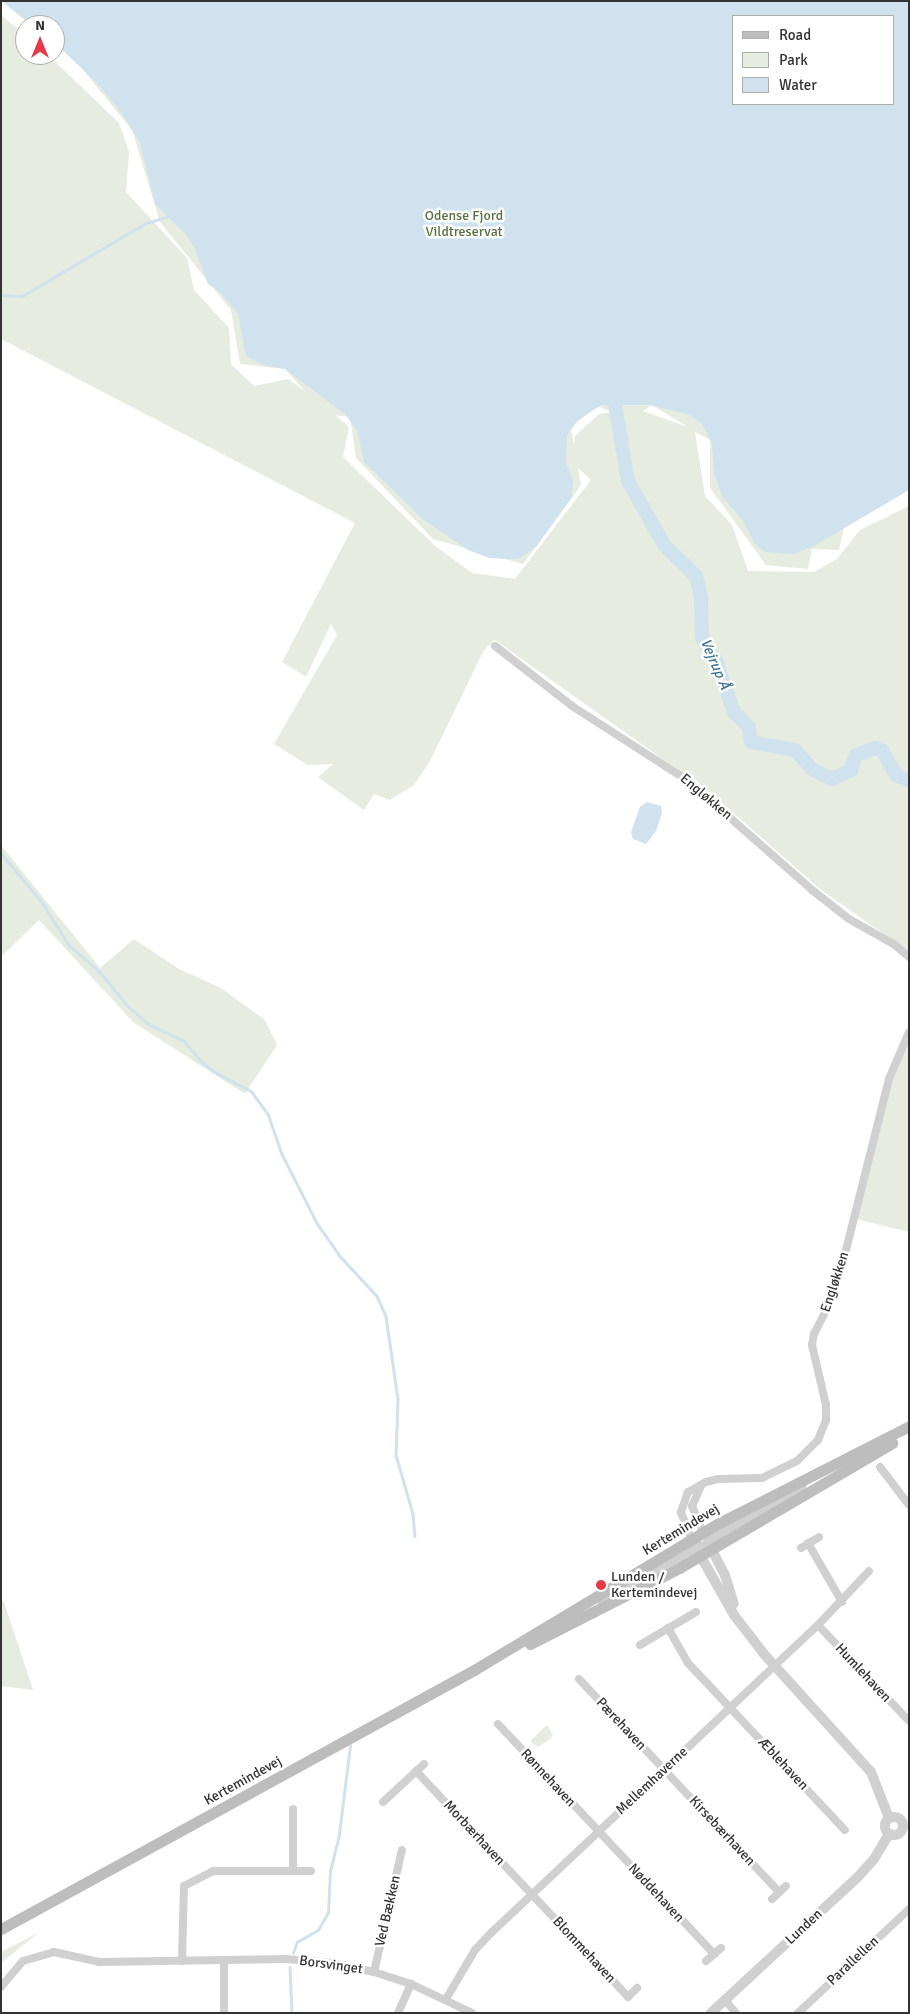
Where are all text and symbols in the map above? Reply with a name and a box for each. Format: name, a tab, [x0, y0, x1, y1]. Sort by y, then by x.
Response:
north arrow	[15, 15, 65, 65]
legend	[732, 15, 895, 105]
text: N	[35, 17, 45, 34]
text: Road	[779, 26, 811, 44]
text: Park	[779, 51, 808, 69]
text: Water	[779, 76, 817, 94]
park label: Odense Fjord Vildtreservat	[425, 208, 503, 240]
water label: Vejrup Å	[696, 636, 734, 692]
street label: Engløkken	[677, 770, 735, 824]
street label: Engløkken	[817, 1250, 853, 1314]
street label: Kertemindevej	[640, 1501, 722, 1559]
place label: Lunden / Kertemindevej	[611, 1569, 697, 1601]
marker: Lunden / Kertemindevej	[595, 1579, 607, 1591]
street label: Humlehaven	[831, 1640, 895, 1706]
street label: Pærehaven	[592, 1694, 650, 1754]
street label: Æblehaven	[754, 1734, 812, 1794]
street label: Mellemhaverne	[613, 1744, 691, 1818]
street label: Rønnehaven	[517, 1746, 579, 1810]
street label: Kertemindevej	[201, 1753, 285, 1809]
street label: Kirsebærhaven	[685, 1793, 759, 1869]
street label: Morbærhaven	[440, 1797, 508, 1869]
street label: Nøddehaven	[625, 1860, 687, 1926]
street label: Ved Bækken	[372, 1874, 404, 1948]
street label: Lunden	[782, 1906, 826, 1948]
street label: Blommehaven	[549, 1913, 619, 1987]
street label: Parallellen	[824, 1933, 882, 1989]
street label: Borsvinget	[298, 1952, 364, 1978]

